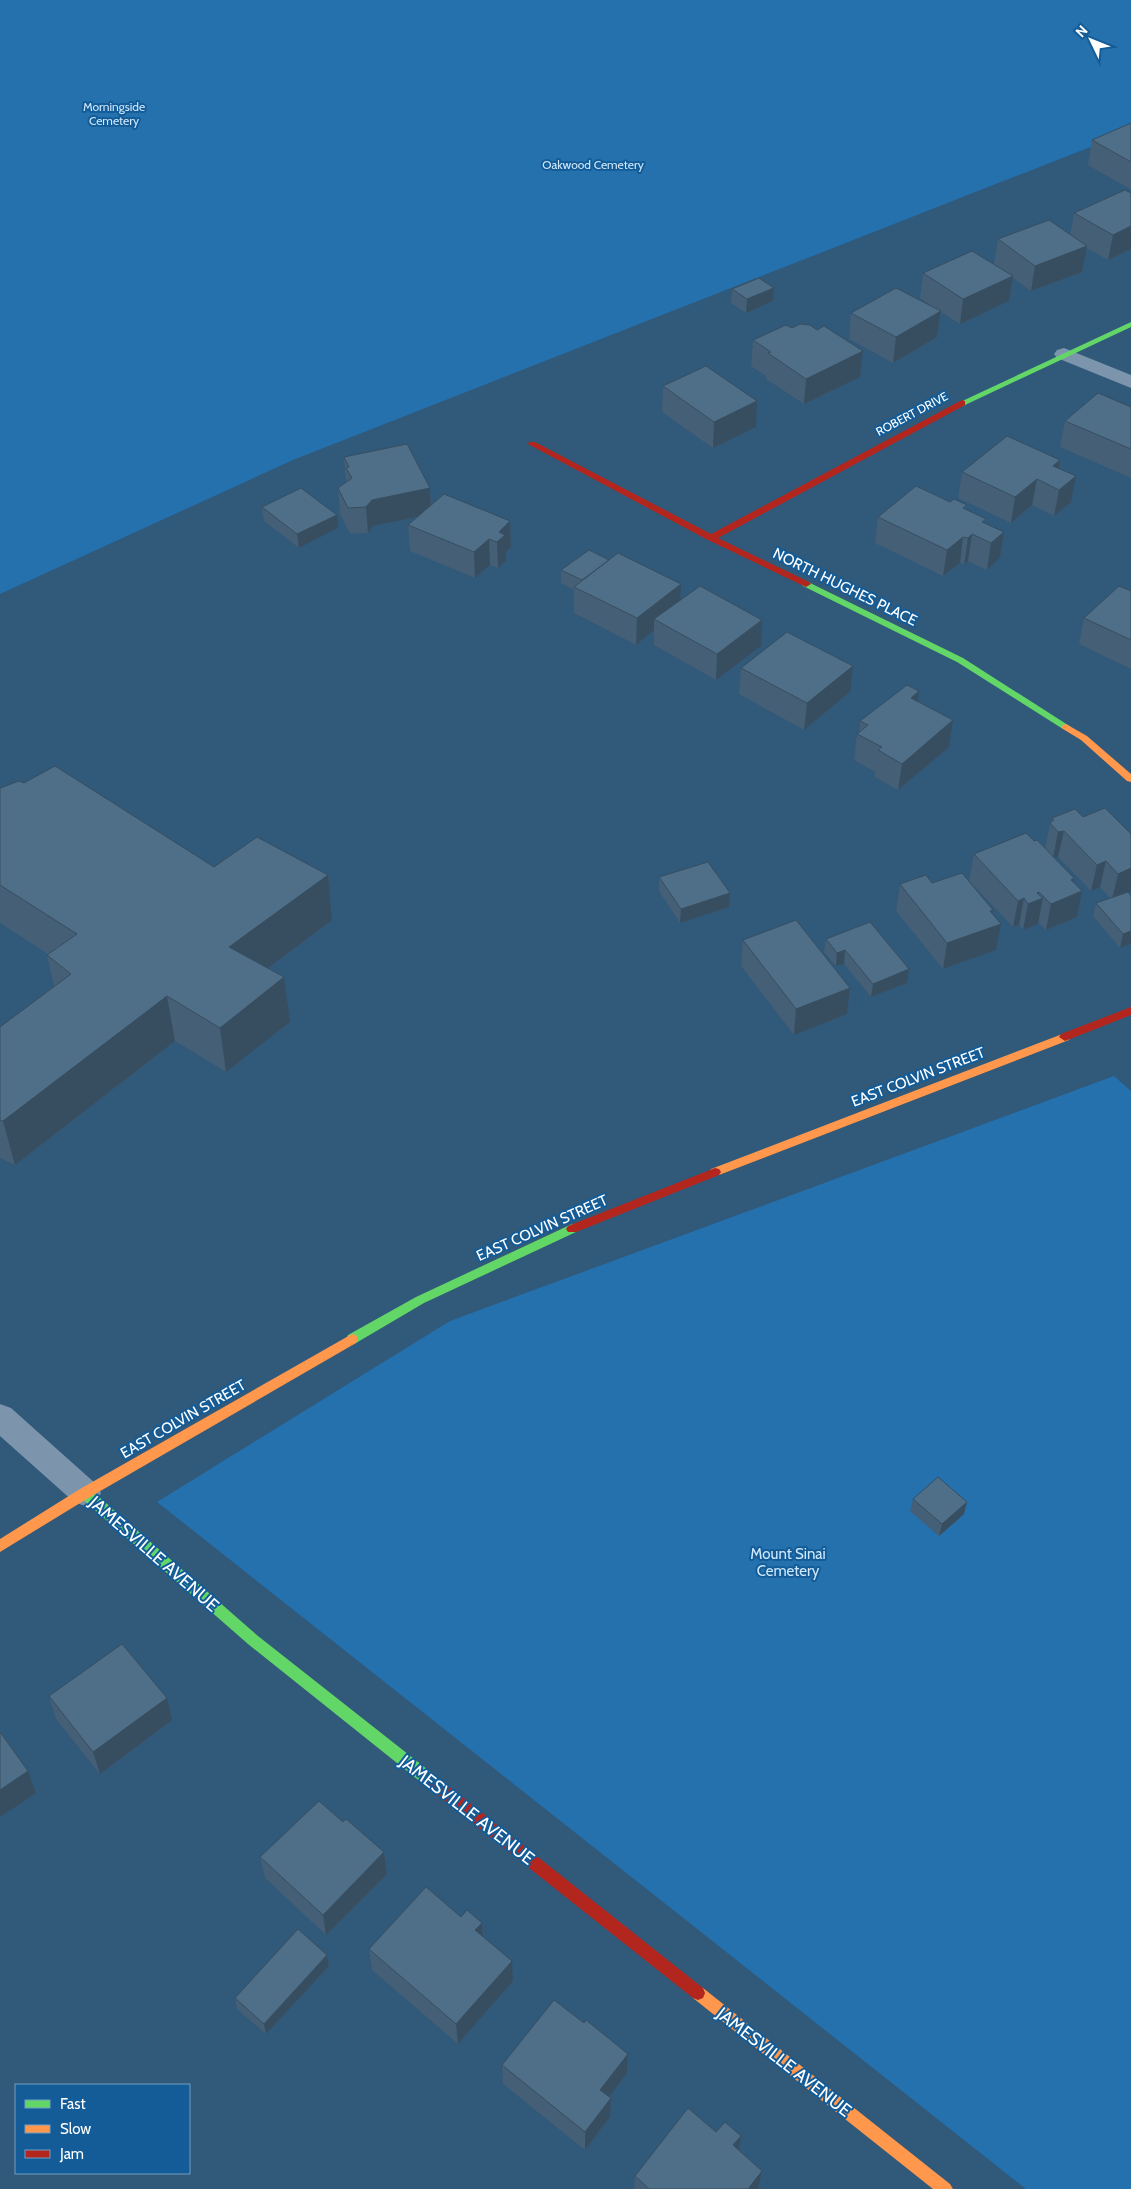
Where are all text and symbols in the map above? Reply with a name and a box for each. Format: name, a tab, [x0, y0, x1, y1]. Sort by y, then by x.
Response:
north arrow	[1066, 15, 1116, 65]
text: N	[1072, 21, 1091, 41]
park label: Morningside Cemetery	[83, 99, 145, 128]
park label: Oakwood Cemetery	[542, 157, 644, 172]
street label: ROBERT DRIVE	[873, 388, 951, 439]
street label: NORTH HUGHES PLACE	[770, 544, 920, 630]
street label: EAST COLVIN STREET	[849, 1043, 987, 1111]
street label: EAST COLVIN STREET	[474, 1191, 610, 1265]
street label: EAST COLVIN STREET	[117, 1376, 249, 1462]
street label: JAMESVILLE AVENUE	[84, 1491, 224, 1616]
park label: Mount Sinai Cemetery	[750, 1545, 826, 1580]
street label: JAMESVILLE AVENUE	[394, 1750, 539, 1870]
street label: JAMESVILLE AVENUE	[711, 2002, 856, 2122]
legend	[15, 2084, 190, 2174]
text: Fast	[60, 2095, 85, 2113]
text: Slow	[60, 2120, 91, 2138]
text: Jam	[59, 2145, 84, 2163]

